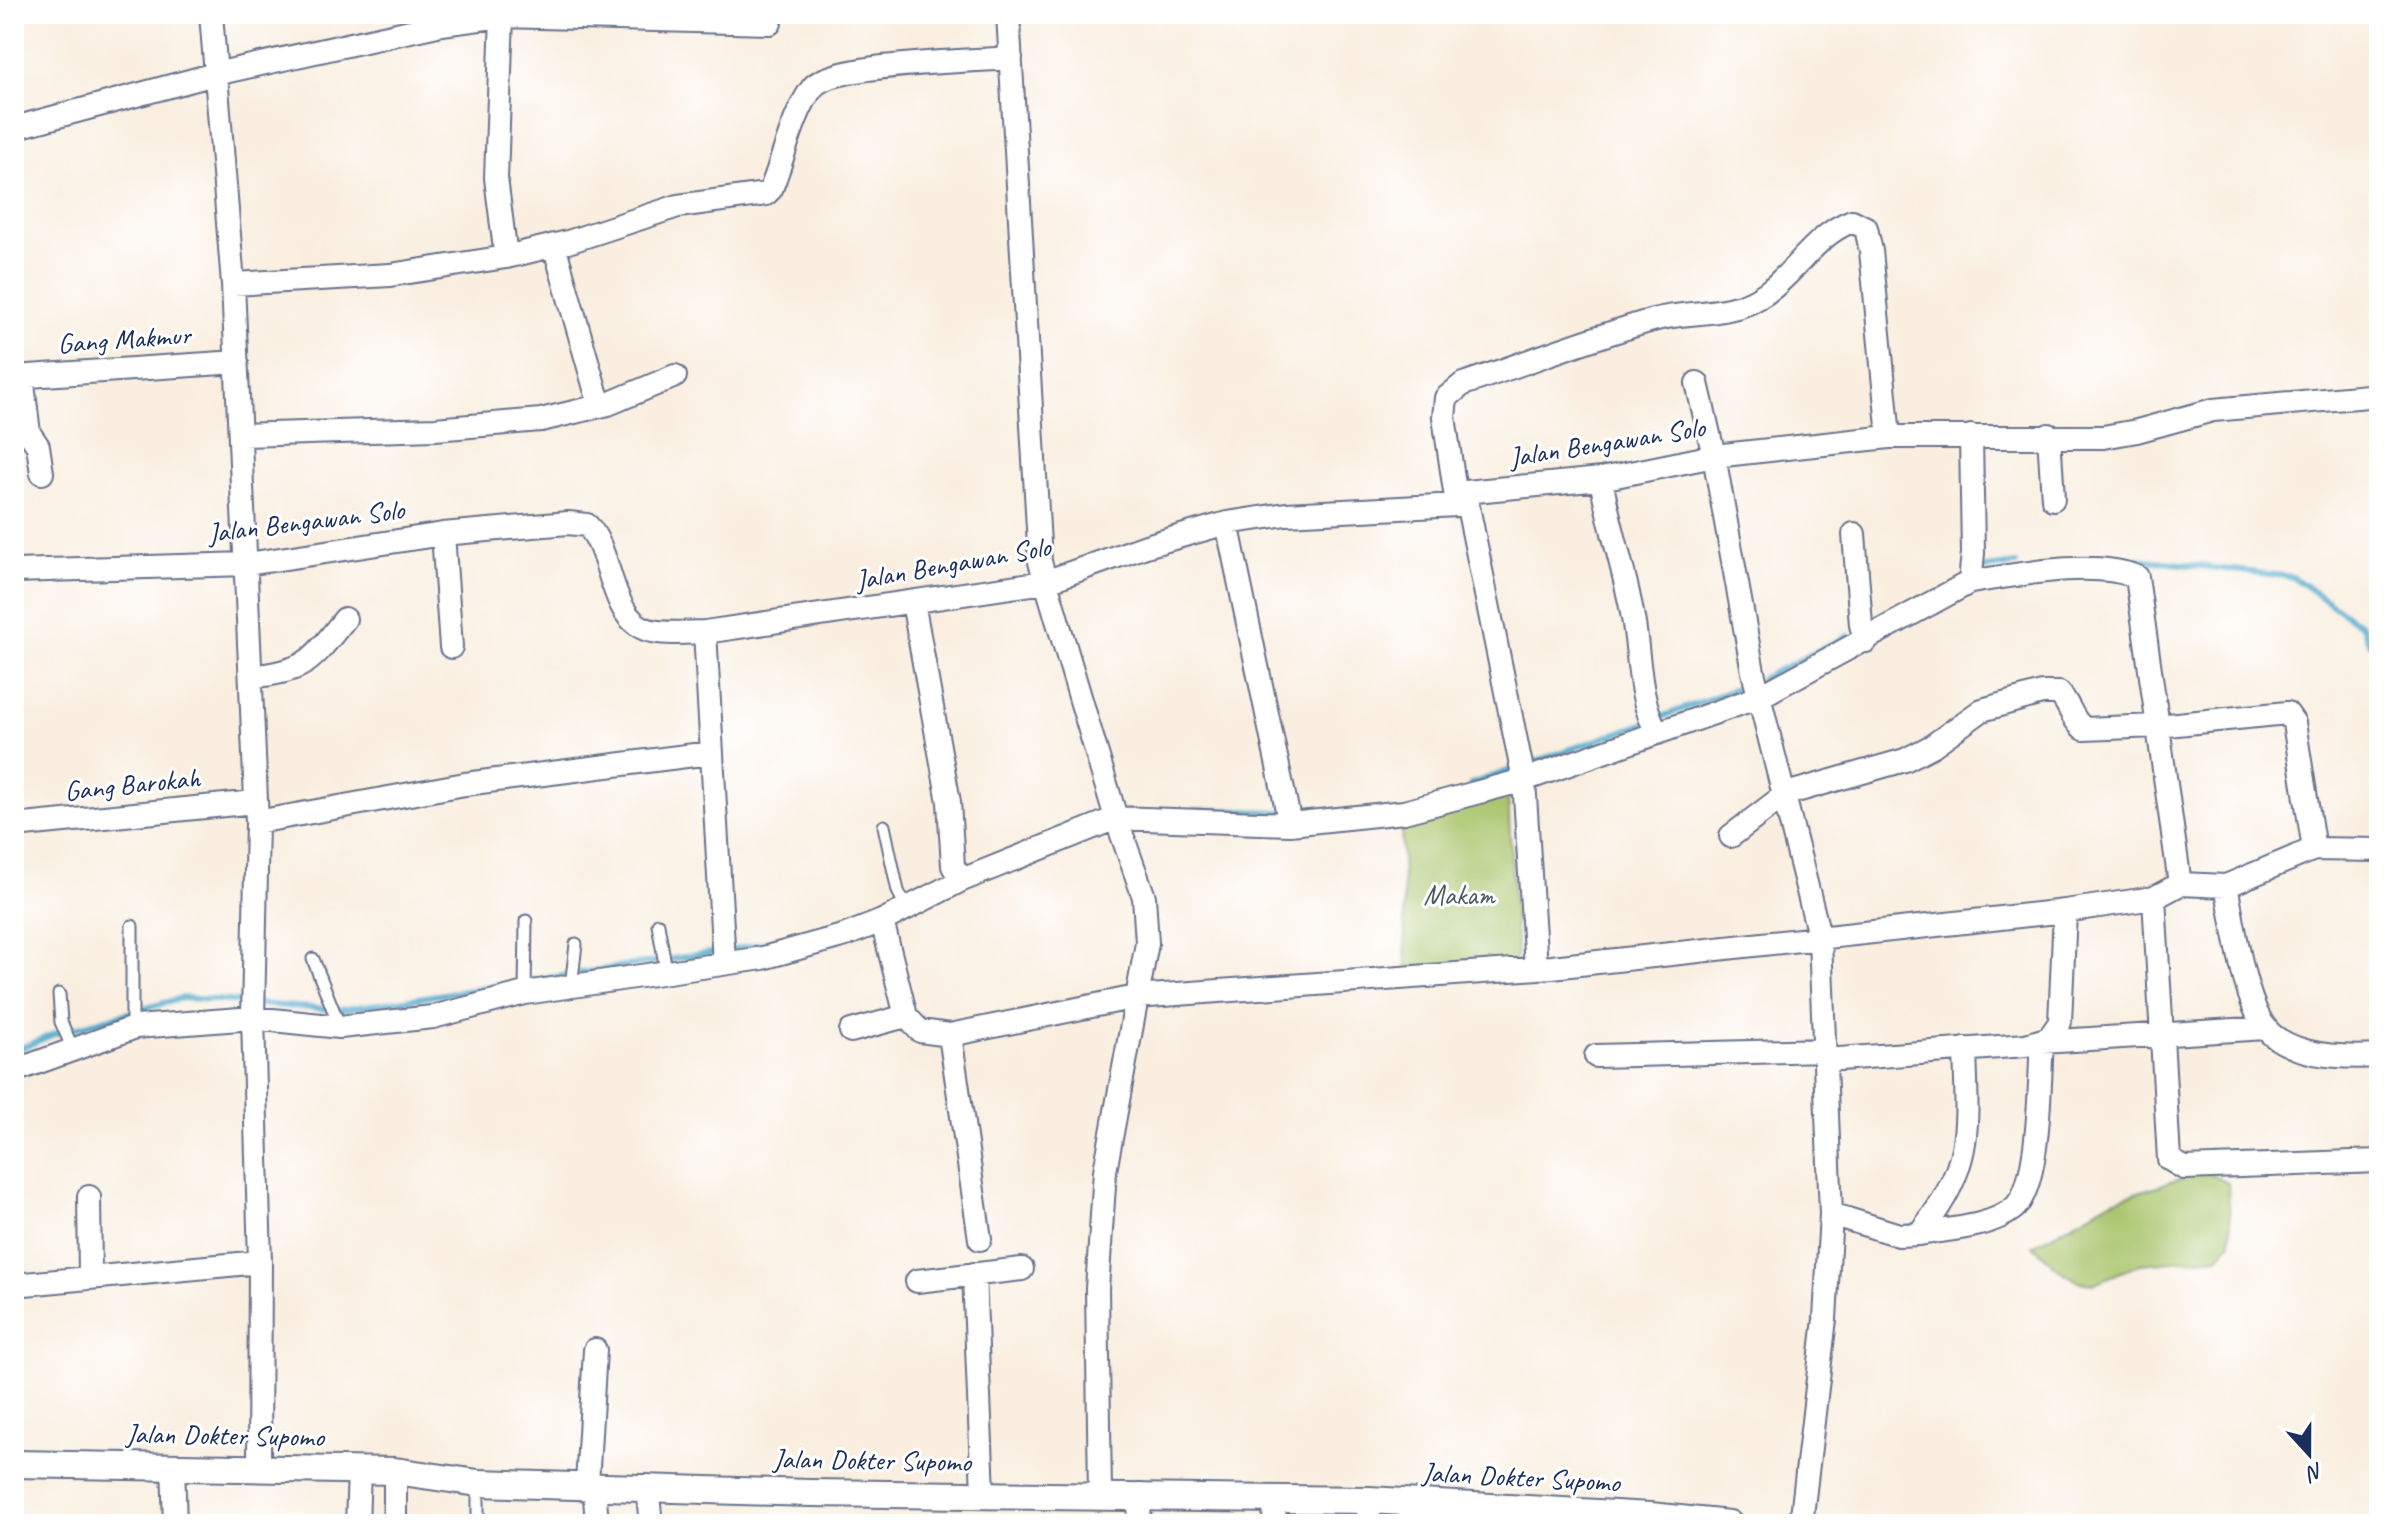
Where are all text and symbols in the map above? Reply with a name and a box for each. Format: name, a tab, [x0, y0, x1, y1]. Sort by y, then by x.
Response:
street label: Gang Makmur	[56, 317, 193, 361]
street label: Jalan Bengawan Solo	[1505, 409, 1709, 475]
street label: Jalan Bengawan Solo	[204, 491, 408, 551]
street label: Jalan Bengawan Solo	[851, 528, 1055, 598]
street label: Gang Barokah	[63, 759, 203, 809]
park label: Makam	[1424, 877, 1496, 912]
north arrow	[2269, 1414, 2349, 1494]
street label: Jalan Dokter Supomo	[124, 1416, 326, 1454]
street label: Jalan Dokter Supomo	[771, 1441, 973, 1479]
street label: Jalan Dokter Supomo	[1419, 1454, 1623, 1500]
text: N	[2301, 1456, 2327, 1488]

